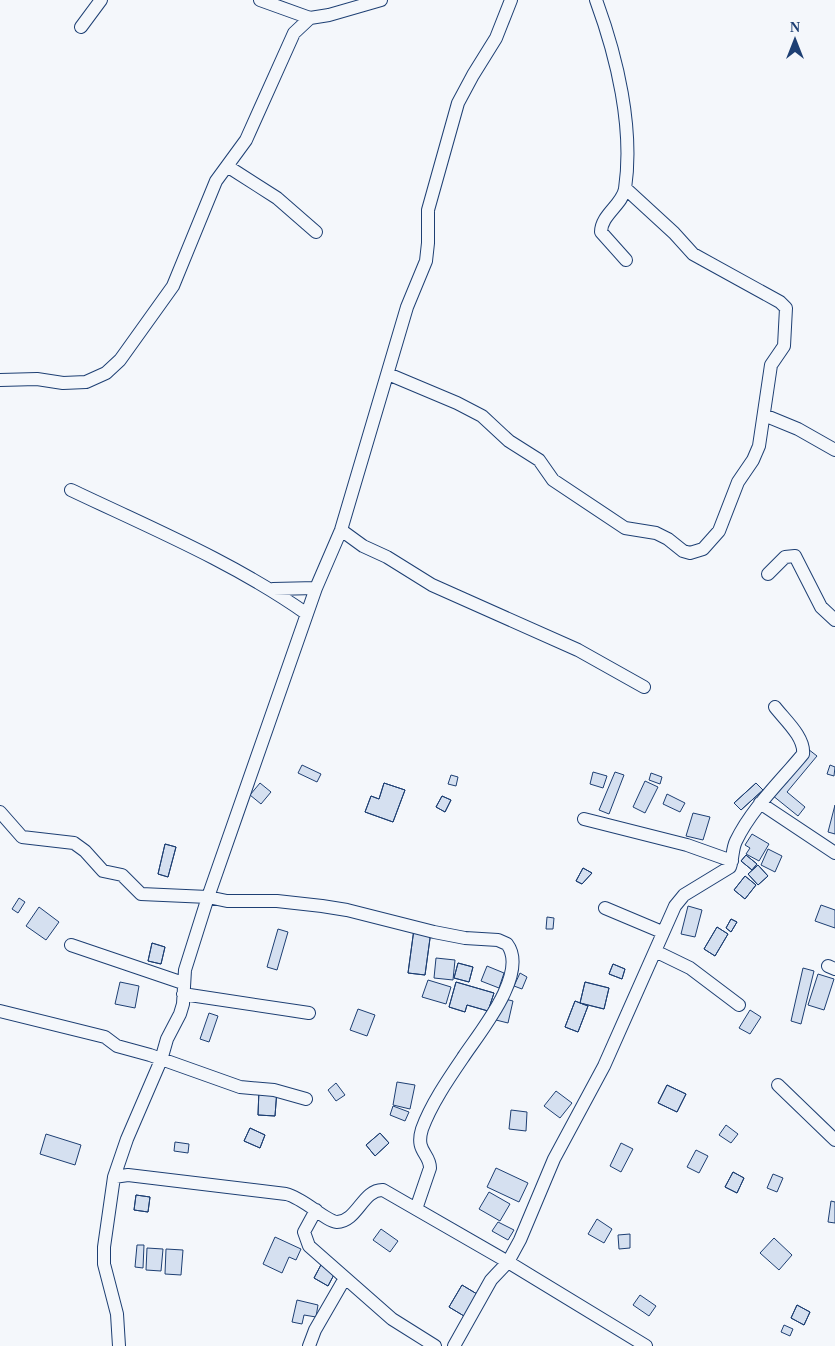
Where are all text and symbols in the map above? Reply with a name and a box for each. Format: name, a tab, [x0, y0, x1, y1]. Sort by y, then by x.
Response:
north arrow	[770, 15, 820, 65]
text: N	[790, 20, 800, 35]

